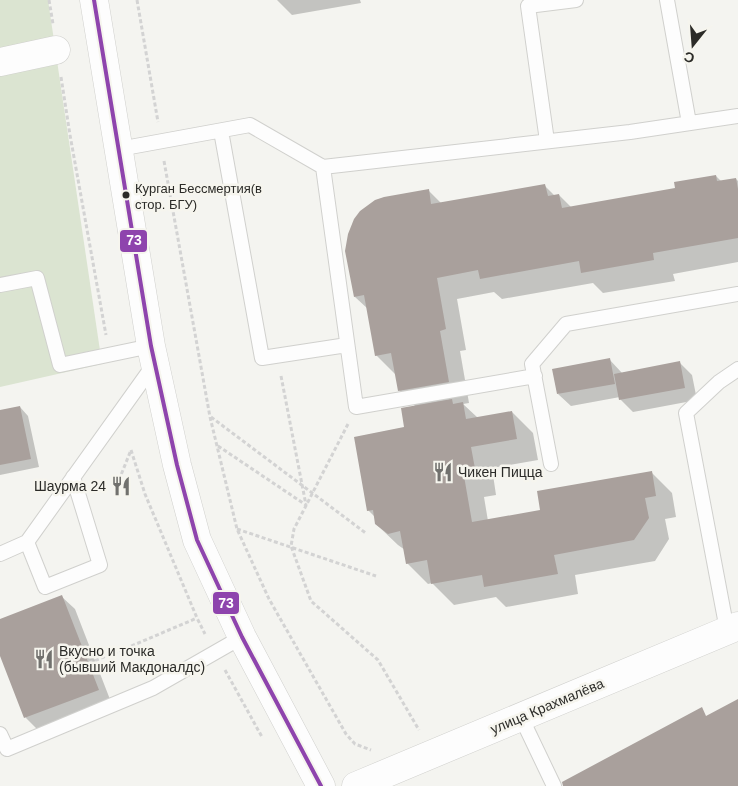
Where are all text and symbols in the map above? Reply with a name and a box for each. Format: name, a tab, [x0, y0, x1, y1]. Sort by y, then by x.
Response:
north arrow	[668, 20, 718, 70]
text: С	[682, 48, 696, 67]
place label: Курган Бессмертия(в стор. БГУ)	[135, 181, 262, 212]
marker: Курган Бессмертия(в стор. БГУ)	[121, 190, 131, 200]
line badge: 73	[119, 229, 148, 253]
text: 73	[126, 232, 142, 248]
restaurant icon: Чикен Пицца	[432, 461, 454, 483]
place label: Чикен Пицца	[458, 464, 543, 480]
restaurant icon: Шаурма 24	[110, 475, 132, 497]
place label: Шаурма 24	[34, 478, 106, 494]
line badge: 73	[212, 591, 240, 615]
text: 73	[218, 595, 234, 611]
place label: Вкусно и точка (бывший Макдоналдс)	[59, 643, 205, 675]
restaurant icon: Вкусно и точка (бывший Макдоналдс)	[33, 648, 55, 670]
street label: улица Крахмалёва	[488, 675, 606, 737]

